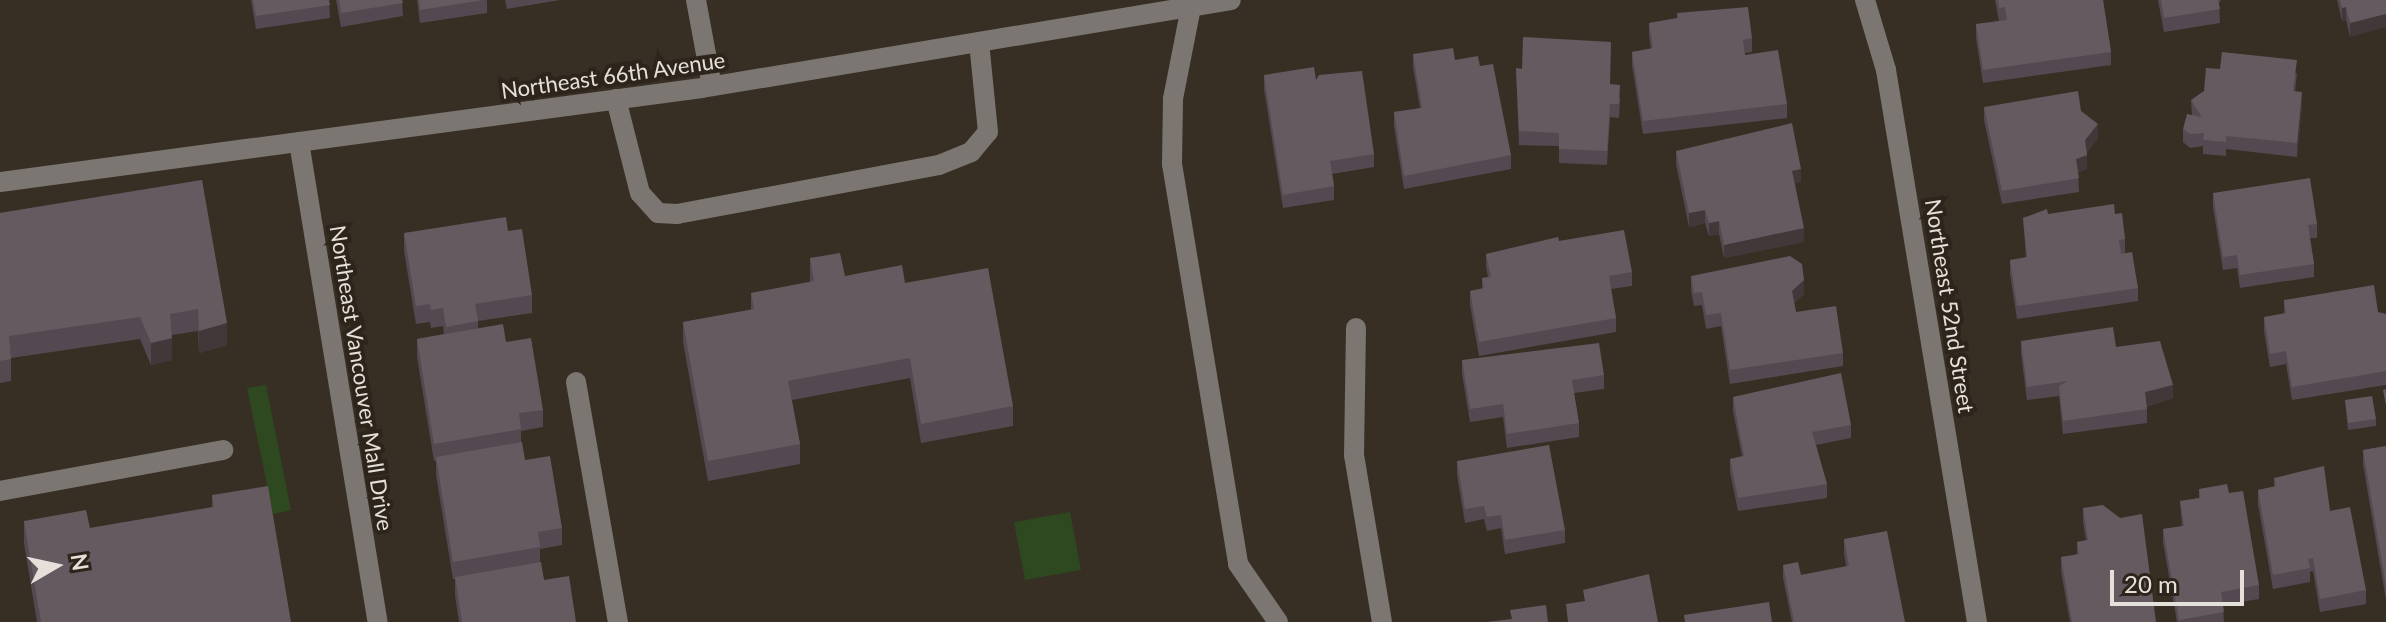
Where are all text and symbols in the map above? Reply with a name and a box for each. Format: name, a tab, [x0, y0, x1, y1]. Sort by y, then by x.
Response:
street label: Northeast 66th Avenue	[499, 46, 727, 104]
street label: Northeast 52nd Street	[1920, 197, 1980, 415]
street label: Northeast Vancouver Mall Drive	[325, 223, 399, 533]
north arrow	[16, 526, 96, 606]
text: N	[66, 552, 95, 573]
scale bar	[2114, 554, 2248, 604]
text: 20 m	[2124, 569, 2178, 598]

